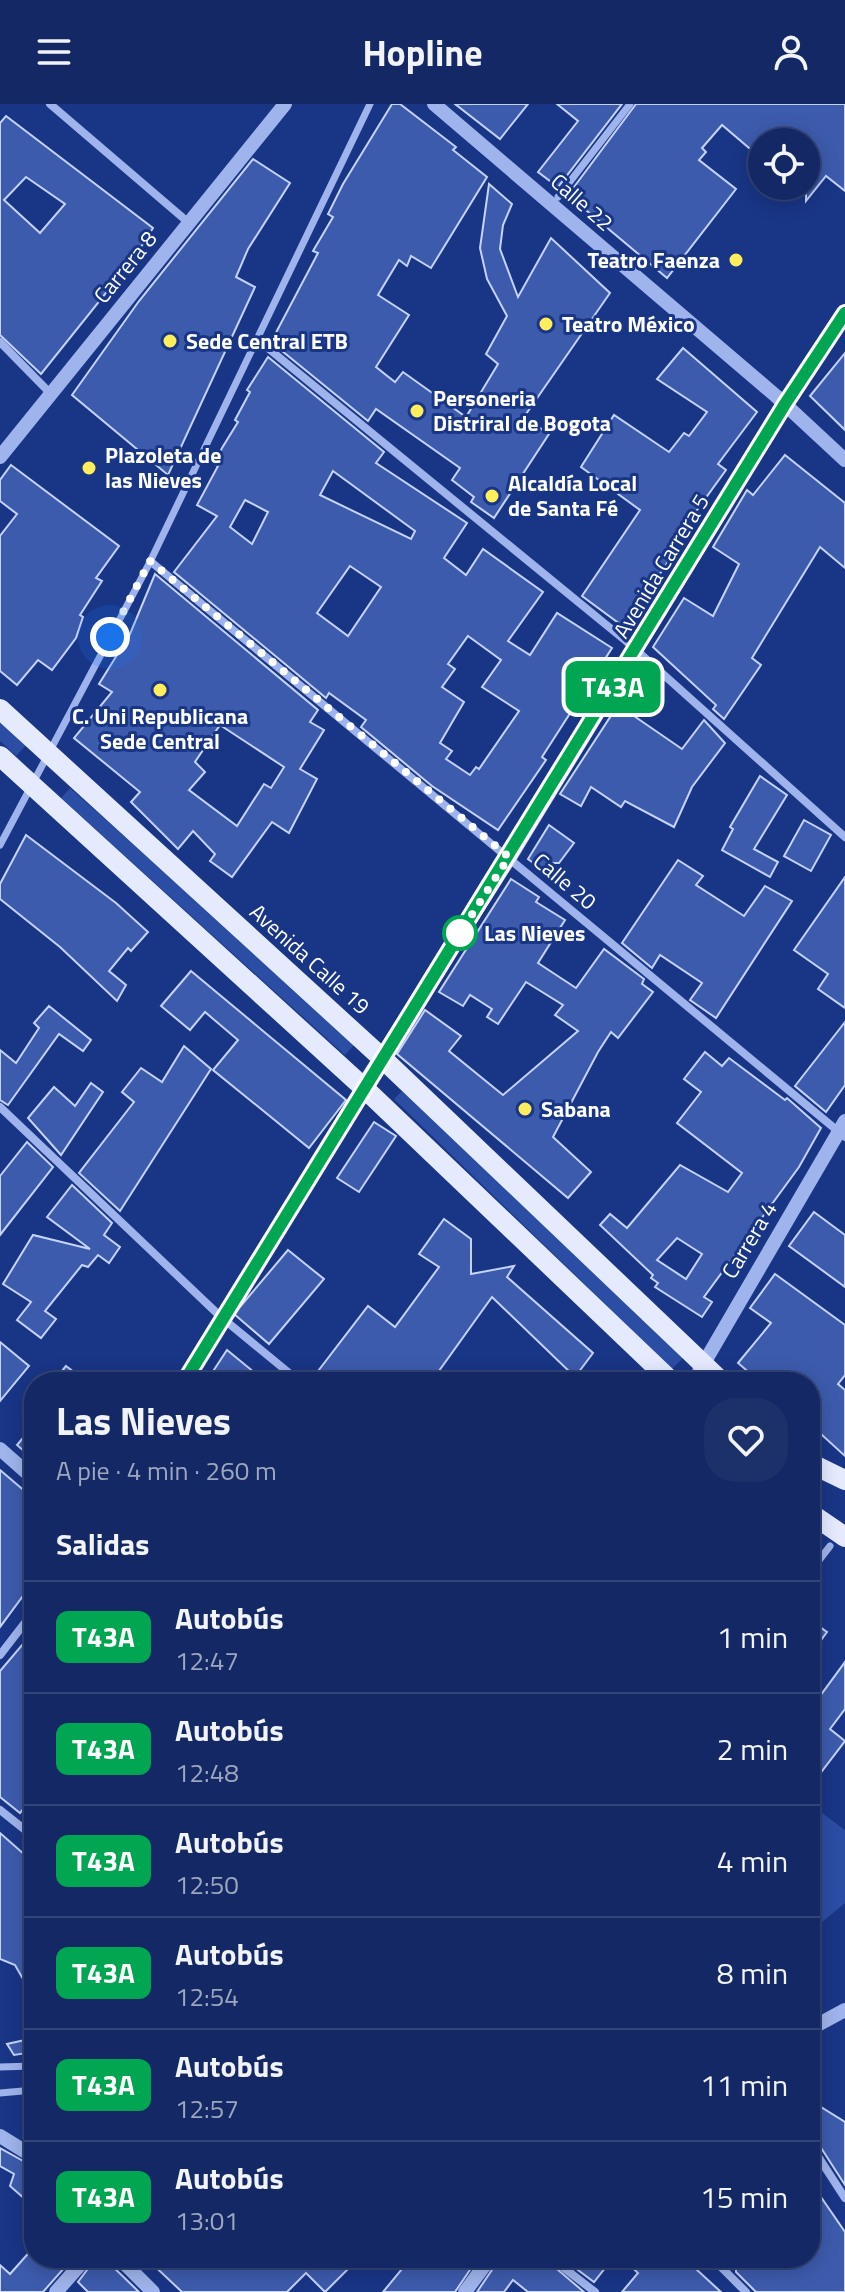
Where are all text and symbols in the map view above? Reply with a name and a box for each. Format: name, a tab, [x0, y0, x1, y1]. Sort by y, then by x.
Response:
text: Hopline	[362, 25, 483, 80]
icon: menu	[32, 30, 76, 74]
icon: person	[769, 30, 813, 74]
map controls	[748, 128, 820, 200]
button: locate	[748, 128, 820, 200]
street label: Calle 22	[543, 165, 621, 239]
street label: Carrera 8	[85, 223, 165, 311]
place label: Teatro Faenza	[588, 243, 720, 277]
marker: Teatro Faenza	[727, 251, 745, 269]
place label: Teatro México	[562, 307, 695, 341]
marker: Teatro México	[537, 315, 555, 333]
place label: Sede Central ETB	[186, 324, 348, 358]
marker: Sede Central ETB	[161, 332, 179, 350]
place label: Personeria Distriral de Bogota	[433, 381, 611, 440]
marker: Personeria Distriral de Bogota	[408, 402, 426, 420]
place label: Plazoleta de las Nieves	[105, 438, 221, 497]
marker: Plazoleta de las Nieves	[80, 459, 98, 477]
place label: Alcaldía Local de Santa Fé	[508, 466, 637, 525]
marker: Alcaldía Local de Santa Fé	[483, 487, 501, 505]
street label: Avenida Carrera 5	[604, 487, 718, 645]
your location	[90, 617, 130, 657]
line badge: T43A	[557, 661, 669, 713]
text: T43A	[582, 665, 644, 708]
marker: C. Uni Republicana Sede Central	[151, 681, 169, 699]
place label: C. Uni Republicana Sede Central	[72, 699, 248, 758]
street label: Calle 20	[526, 844, 604, 918]
street label: Avenida Calle 19	[242, 895, 378, 1023]
marker: Las Nieves	[443, 916, 477, 950]
place label: Las Nieves	[484, 916, 585, 950]
place label: Sabana	[541, 1092, 611, 1126]
marker: Sabana	[516, 1100, 534, 1118]
street label: Carrera 4	[713, 1195, 785, 1285]
text: Las Nieves	[56, 1392, 231, 1450]
button: heart	[704, 1398, 788, 1482]
text: A pie · 4 min · 260 m	[56, 1451, 277, 1490]
text: Salidas	[56, 1521, 149, 1567]
text: Autobús	[175, 1595, 284, 1641]
text: 1 min	[717, 1614, 788, 1660]
text: T43A	[72, 1615, 135, 1658]
text: 12:47	[175, 1641, 239, 1680]
text: Autobús	[175, 1707, 284, 1753]
text: 2 min	[717, 1726, 788, 1772]
text: T43A	[72, 1727, 135, 1770]
text: 12:48	[175, 1753, 239, 1792]
text: Autobús	[175, 1819, 284, 1865]
text: 4 min	[717, 1838, 788, 1884]
text: T43A	[72, 1839, 135, 1882]
text: 12:50	[175, 1865, 239, 1904]
text: Autobús	[175, 1931, 284, 1977]
text: 8 min	[717, 1950, 788, 1996]
text: T43A	[72, 1951, 135, 1994]
text: 12:54	[175, 1977, 239, 2016]
text: Autobús	[175, 2043, 284, 2089]
text: 11 min	[700, 2062, 788, 2108]
text: T43A	[72, 2063, 135, 2106]
text: 12:57	[175, 2089, 239, 2128]
text: Autobús	[175, 2155, 284, 2201]
text: 15 min	[700, 2174, 788, 2220]
text: T43A	[72, 2175, 135, 2218]
text: 13:01	[175, 2201, 239, 2240]

